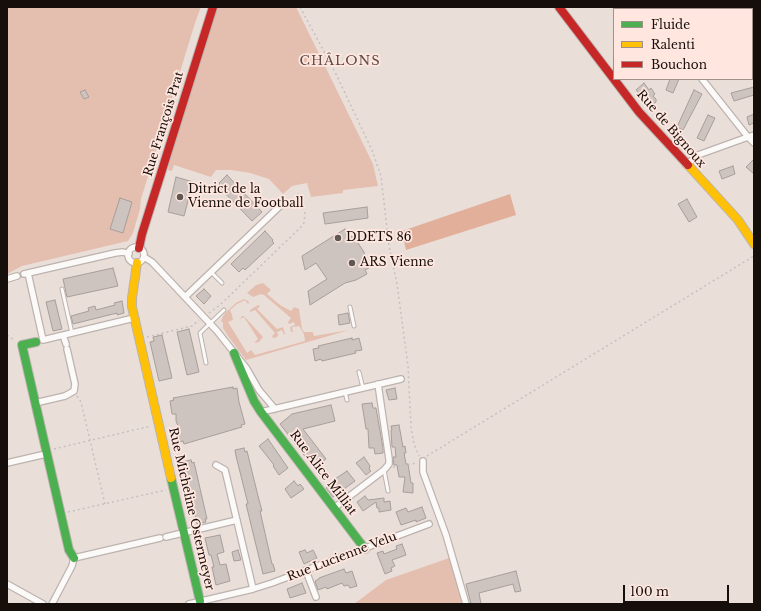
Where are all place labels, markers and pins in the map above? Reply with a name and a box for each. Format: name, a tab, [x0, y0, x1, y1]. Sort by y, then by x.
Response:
place label: Ditrict de la Vienne de Football	[188, 183, 304, 211]
marker: Ditrict de la Vienne de Football	[175, 192, 185, 202]
place label: DDETS 86	[346, 231, 411, 245]
marker: DDETS 86	[333, 233, 343, 243]
place label: ARS Vienne	[360, 256, 434, 270]
marker: ARS Vienne	[347, 258, 357, 268]

